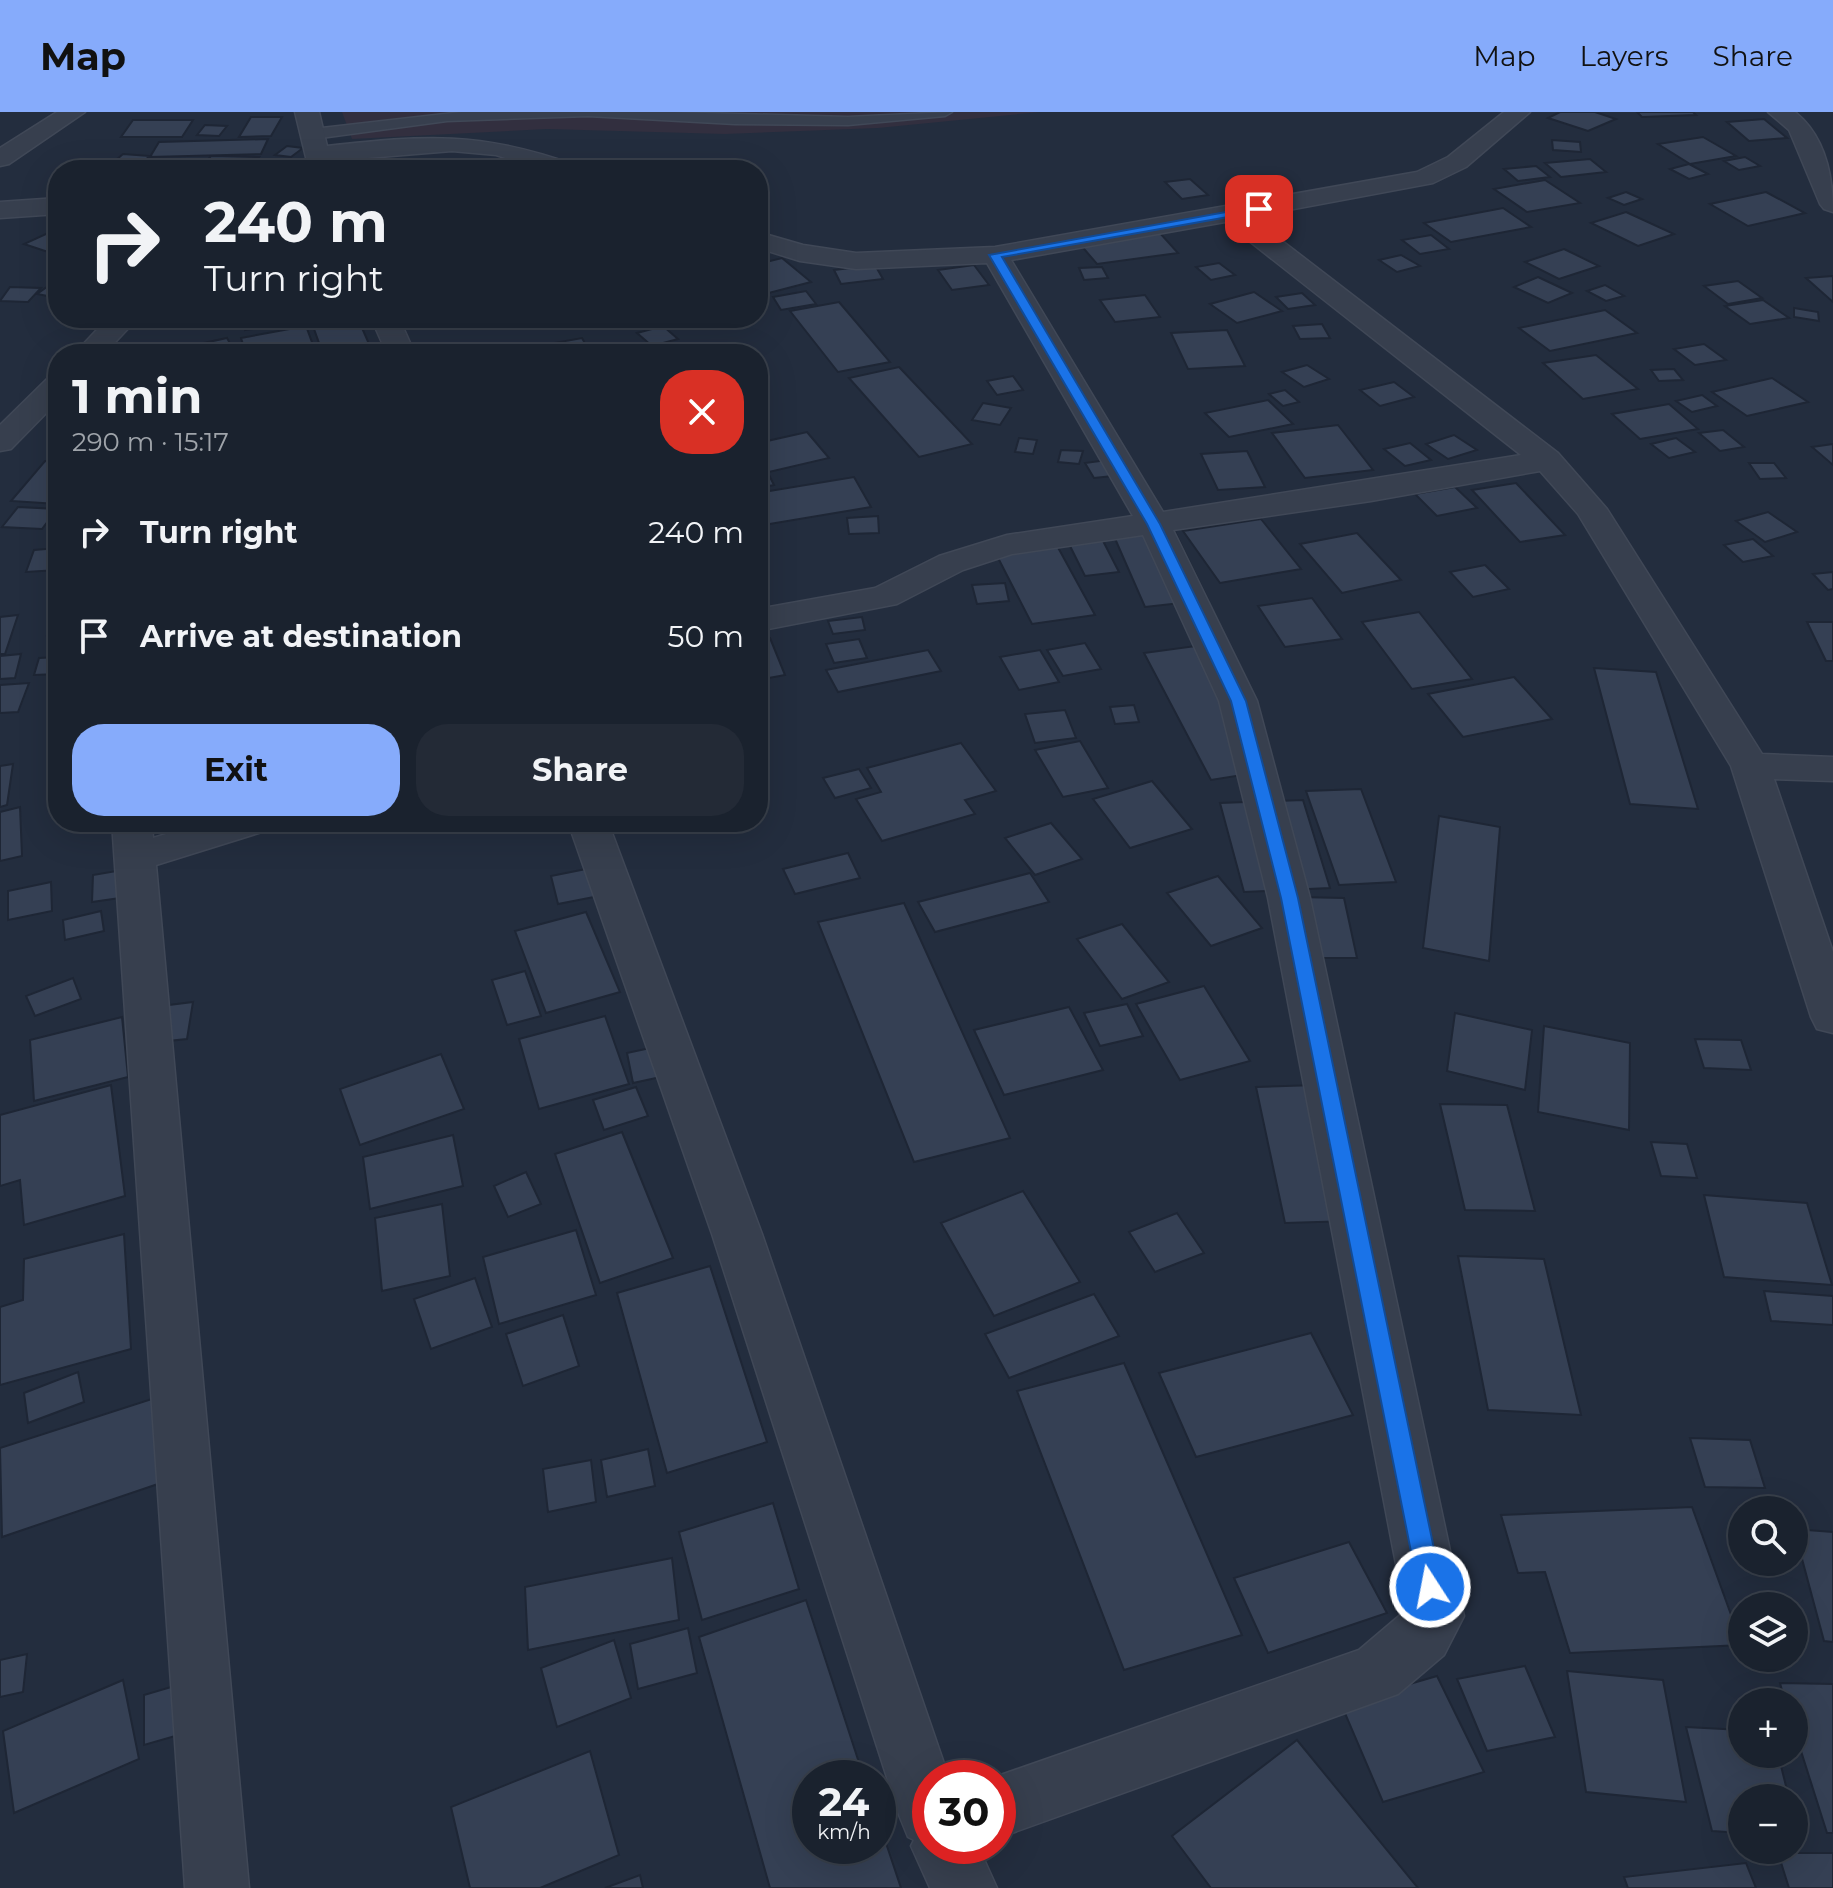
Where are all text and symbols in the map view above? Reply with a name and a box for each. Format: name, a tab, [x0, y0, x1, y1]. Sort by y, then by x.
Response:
text: Map	[40, 33, 126, 80]
text: Map	[1473, 39, 1536, 73]
text: Layers	[1580, 39, 1669, 73]
text: Share	[1713, 39, 1793, 73]
pin	[1225, 175, 1293, 243]
icon: arrive	[1237, 187, 1281, 231]
text: 240 m	[204, 188, 388, 256]
icon: right	[72, 192, 176, 296]
text: Turn right	[204, 256, 384, 300]
text: 1 min	[72, 367, 202, 425]
button: close	[660, 370, 744, 454]
text: 290 m · 15:17	[72, 426, 229, 458]
icon: right	[72, 510, 116, 554]
text: Turn right	[140, 514, 297, 551]
text: 240 m	[648, 514, 744, 551]
icon: arrive	[72, 614, 116, 658]
text: Arrive at destination	[140, 618, 462, 655]
text: 50 m	[667, 618, 744, 655]
button: Exit	[72, 724, 400, 816]
button: Share	[416, 724, 744, 816]
map controls	[1728, 1496, 1808, 1864]
button: search	[1728, 1496, 1808, 1576]
position arrow	[1388, 1545, 1472, 1629]
button: layers	[1728, 1592, 1808, 1672]
button: +	[1728, 1688, 1808, 1768]
speed limit sign: 30	[912, 1760, 1016, 1864]
text: 24	[819, 1777, 869, 1826]
button: −	[1728, 1784, 1808, 1864]
text: km/h	[817, 1820, 871, 1844]

